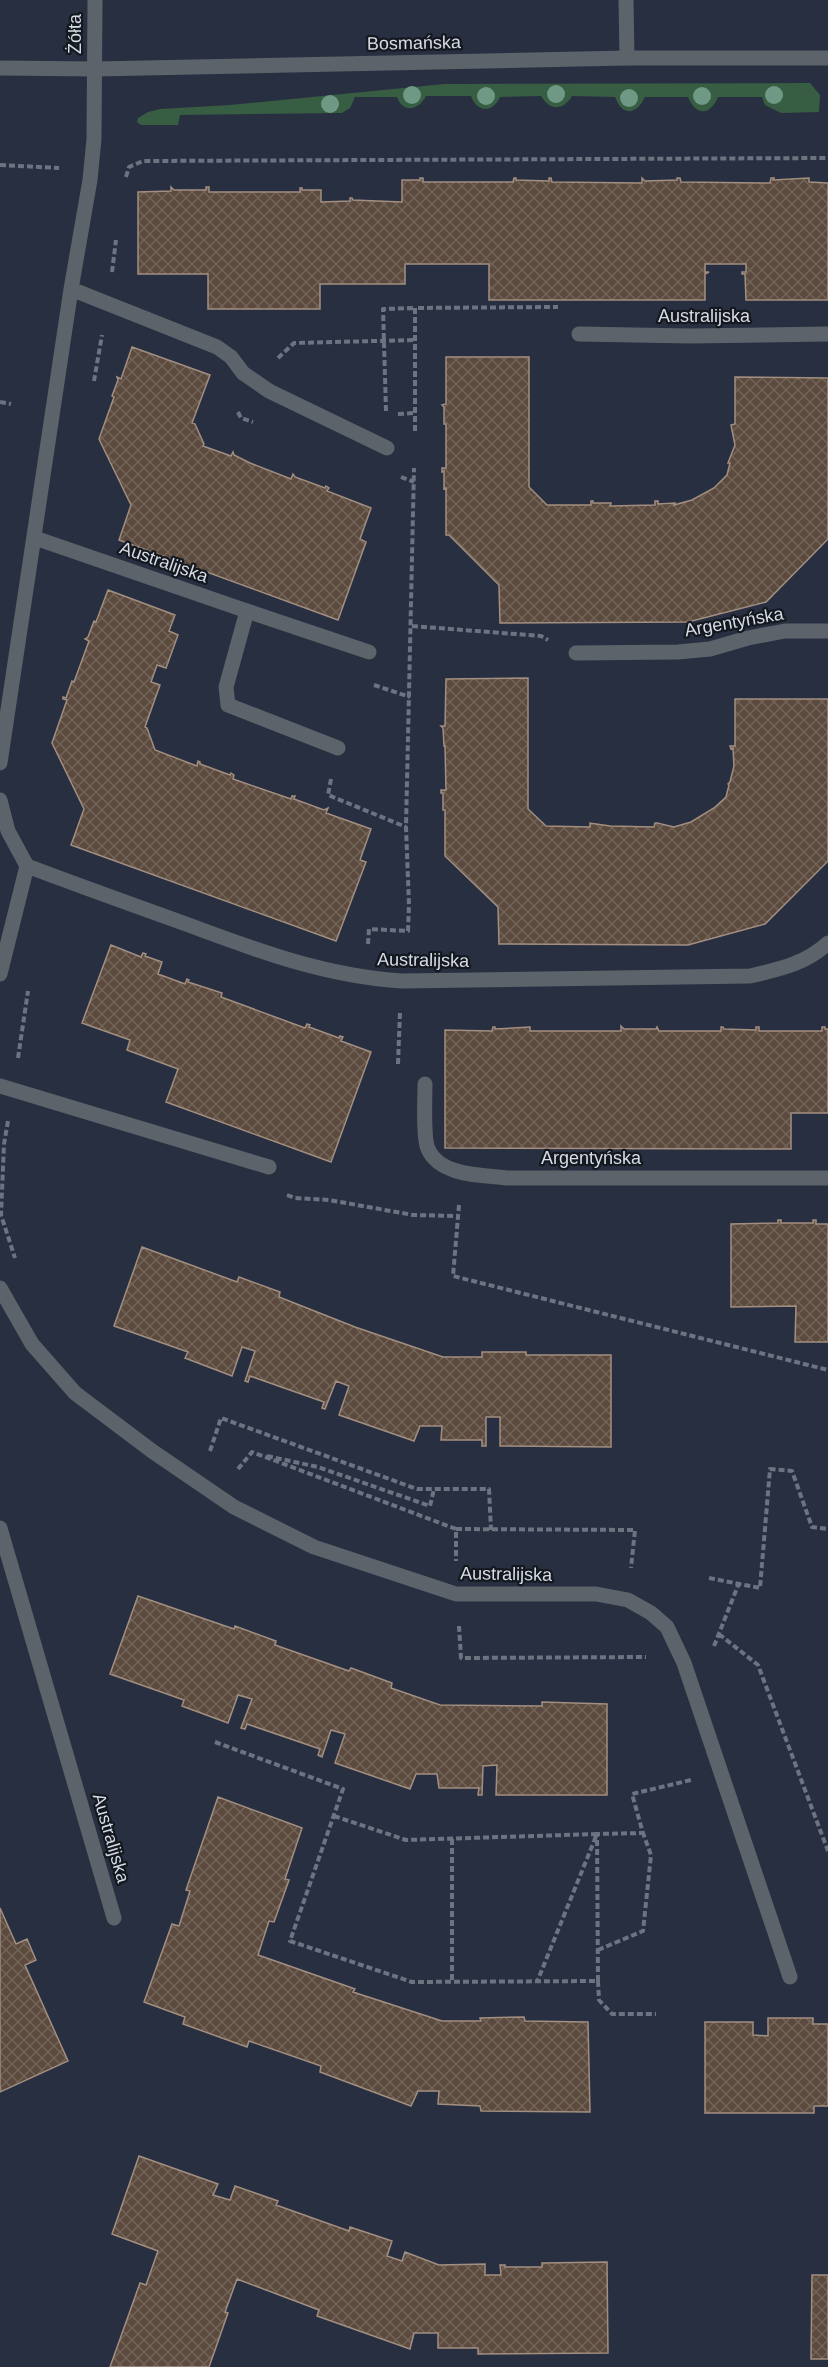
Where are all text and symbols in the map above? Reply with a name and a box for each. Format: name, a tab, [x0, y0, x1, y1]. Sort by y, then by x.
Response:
street label: Żółta	[65, 13, 85, 54]
street label: Bosmańska	[367, 32, 462, 54]
street label: Australijska	[658, 306, 751, 326]
street label: Australijska	[117, 538, 212, 587]
street label: Argentyńska	[683, 603, 786, 641]
street label: Australijska	[377, 949, 470, 971]
street label: Argentyńska	[541, 1148, 642, 1168]
street label: Australijska	[460, 1563, 553, 1585]
street label: Australijska	[89, 1791, 134, 1886]

